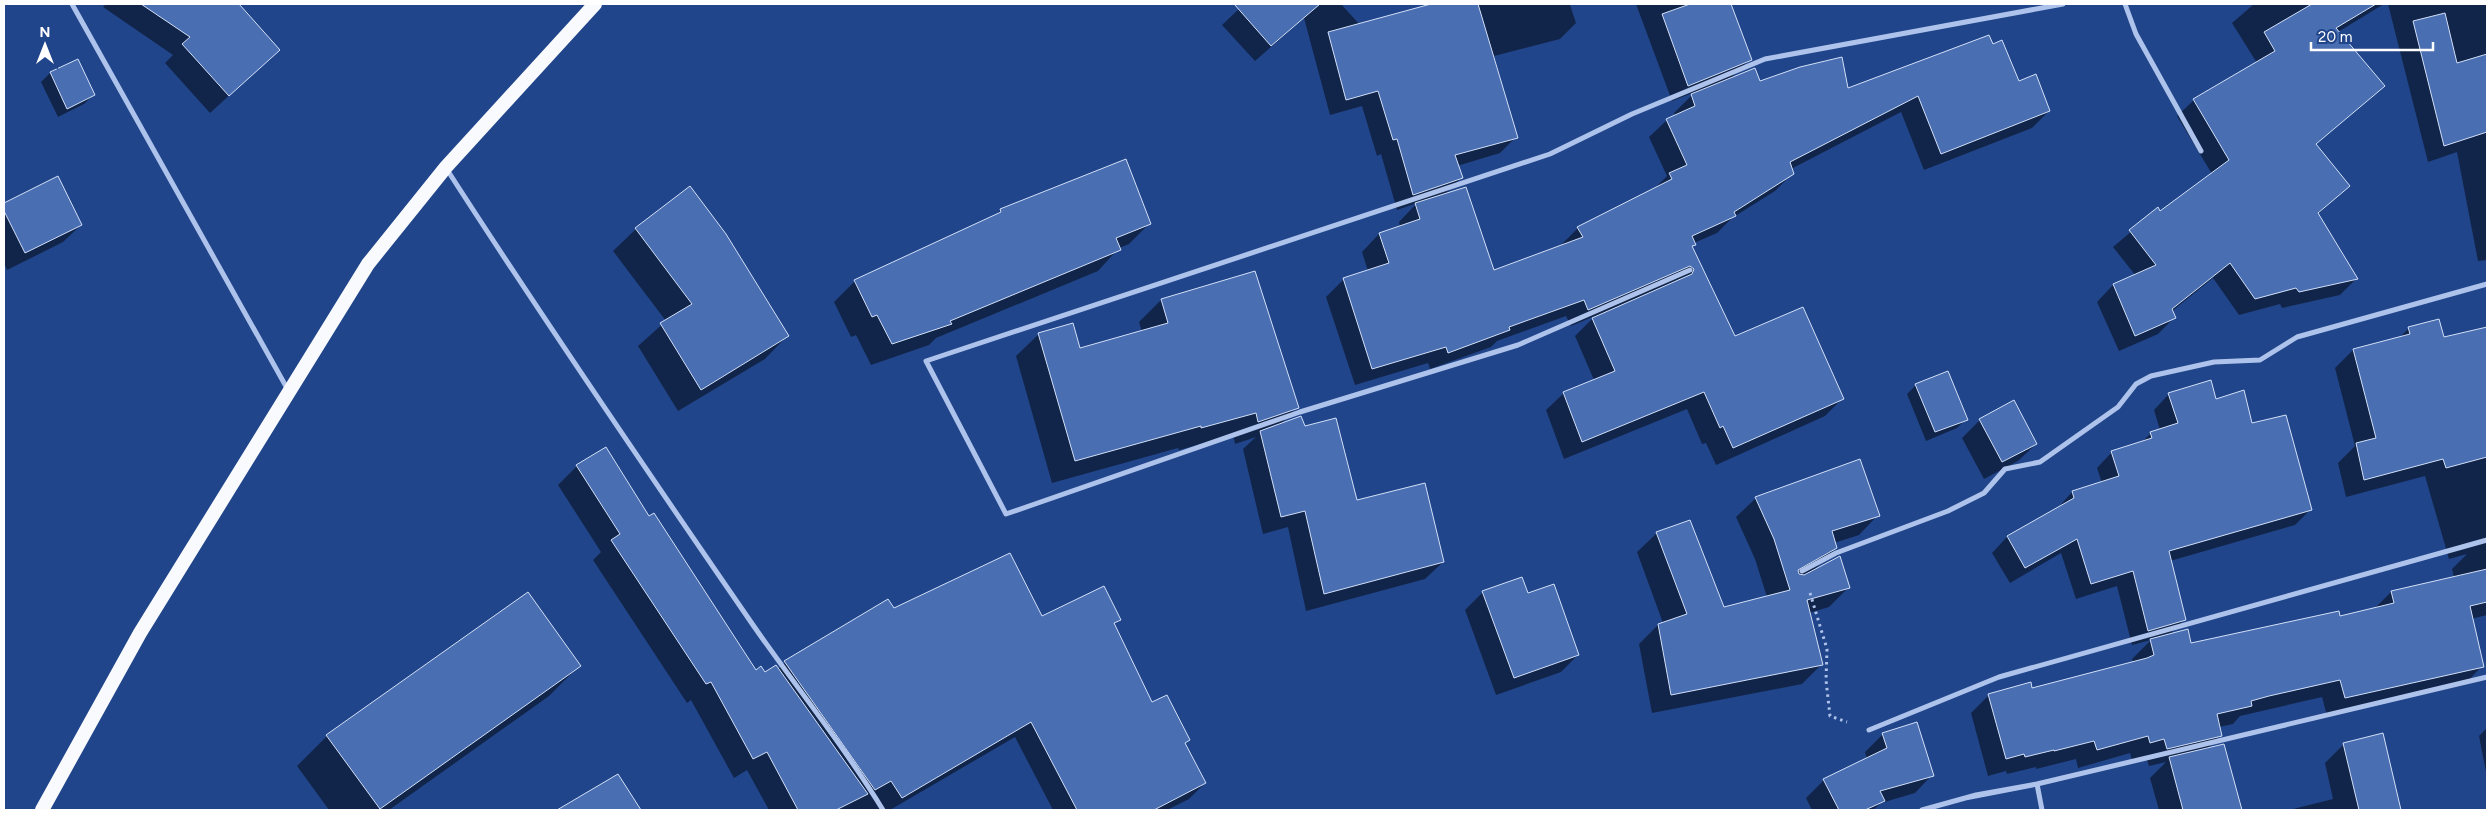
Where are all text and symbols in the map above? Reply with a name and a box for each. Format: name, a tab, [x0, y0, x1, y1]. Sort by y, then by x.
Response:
north arrow	[20, 20, 70, 70]
scale bar	[2311, 20, 2434, 52]
text: N	[40, 24, 50, 41]
text: 20 m	[2318, 28, 2352, 46]

